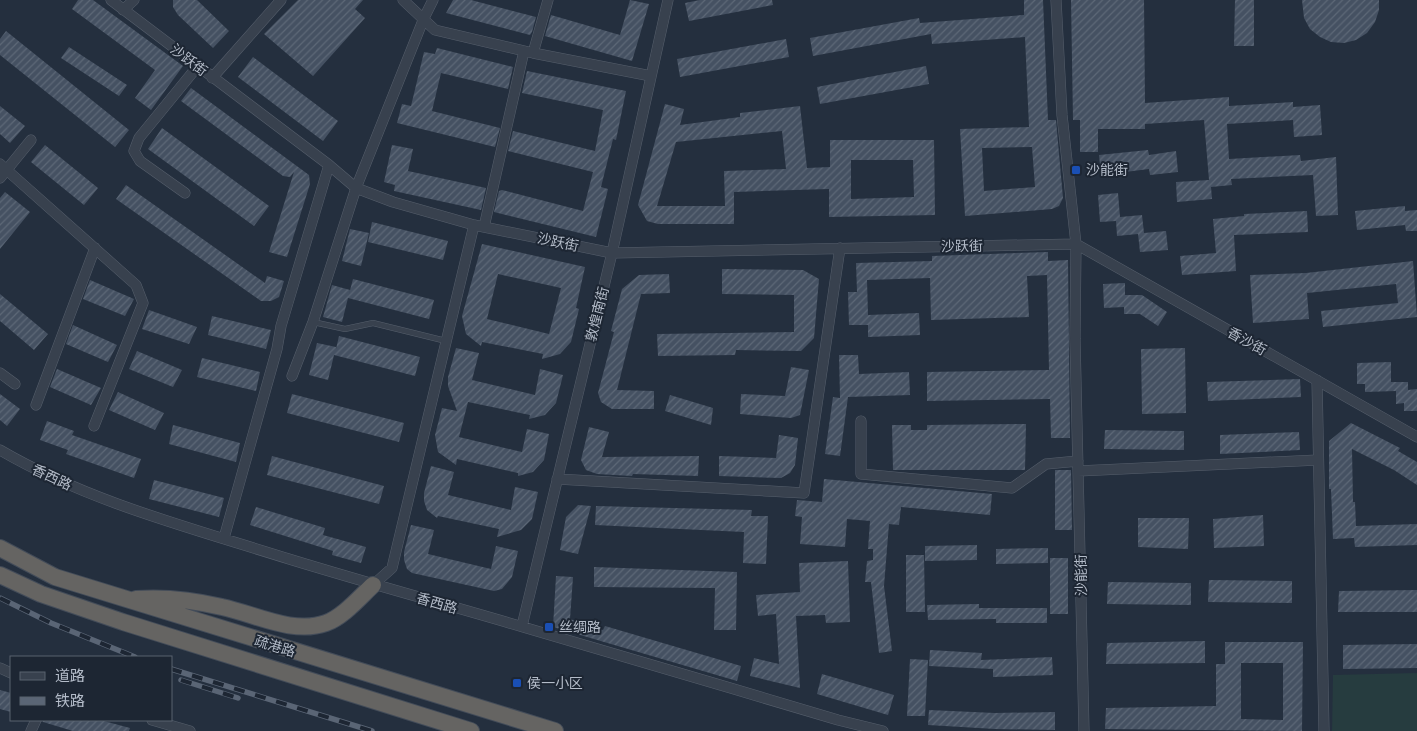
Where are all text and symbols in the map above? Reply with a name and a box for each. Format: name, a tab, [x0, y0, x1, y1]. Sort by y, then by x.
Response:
street label: 沙跃街	[167, 40, 211, 80]
place label: 沙能街	[1086, 161, 1128, 179]
marker: 沙能街	[1070, 164, 1082, 176]
street label: 沙跃街	[536, 229, 580, 255]
street label: 沙跃街	[941, 237, 983, 255]
street label: 敦煌南街	[581, 285, 613, 343]
street label: 香沙街	[1224, 323, 1270, 359]
street label: 香西路	[29, 460, 75, 494]
street label: 沙能街	[1072, 554, 1090, 596]
street label: 香西路	[414, 589, 460, 617]
place label: 丝绸路	[559, 618, 601, 636]
marker: 丝绸路	[543, 621, 555, 633]
street label: 疏港路	[252, 631, 298, 661]
legend	[10, 656, 172, 721]
text: 道路	[55, 666, 85, 685]
place label: 侯一小区	[527, 674, 583, 692]
marker: 侯一小区	[511, 677, 523, 689]
text: 铁路	[55, 691, 85, 710]

